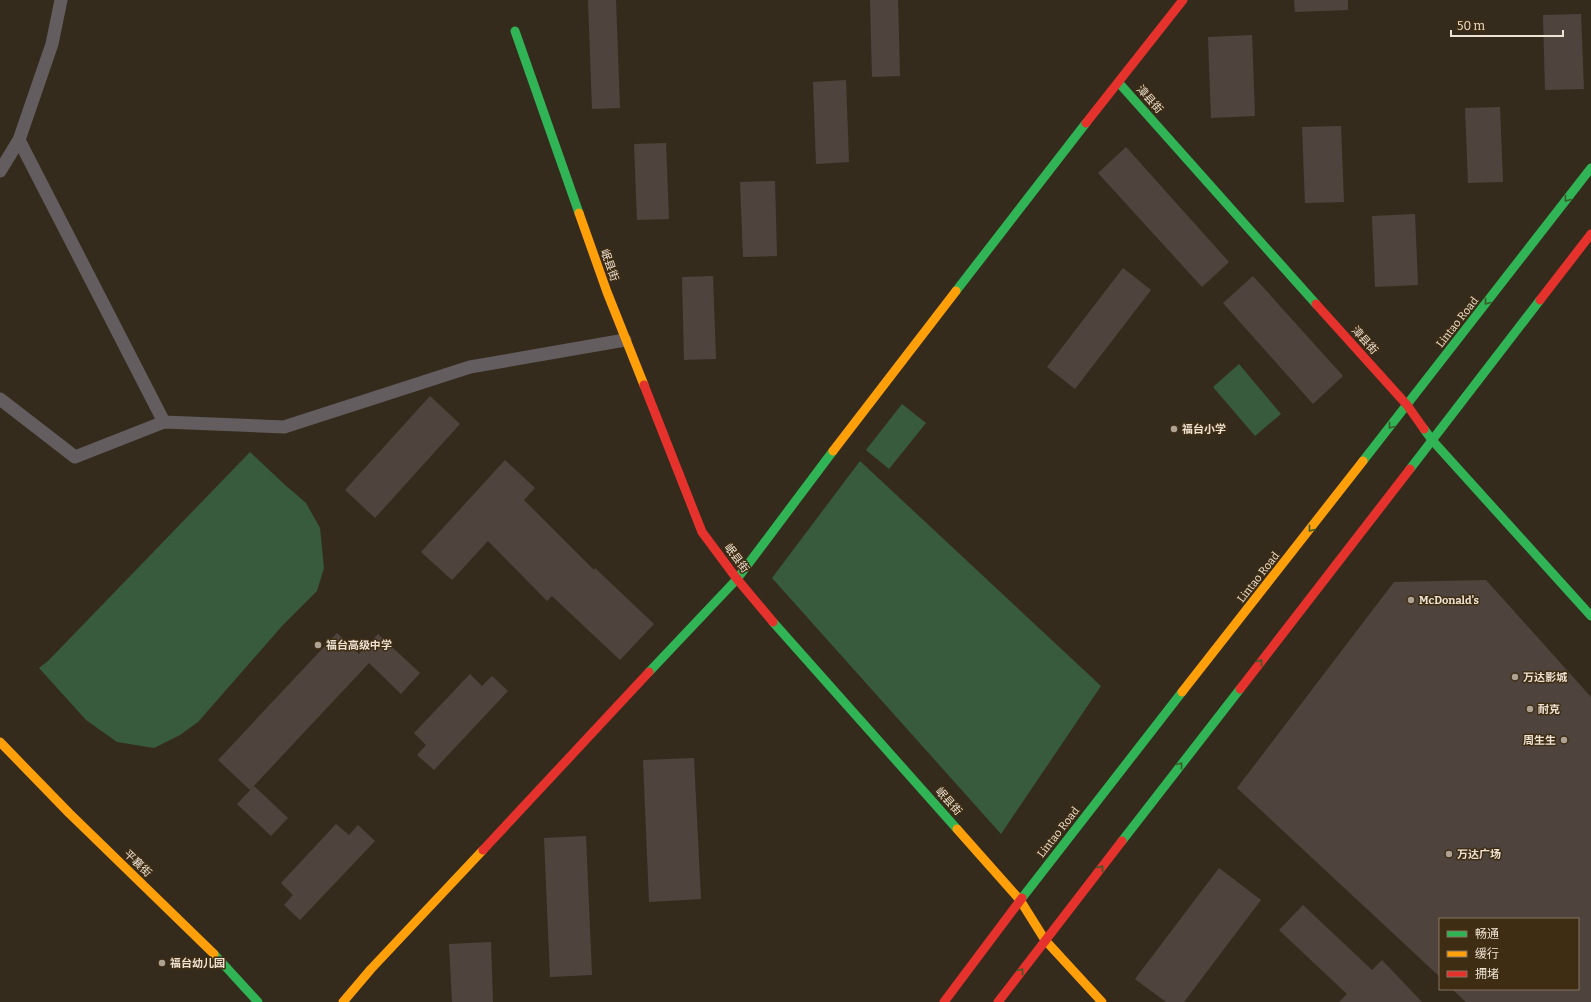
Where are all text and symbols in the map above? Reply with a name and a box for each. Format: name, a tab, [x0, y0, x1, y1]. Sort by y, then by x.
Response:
scale bar	[1451, 12, 1563, 38]
text: 50 m	[1457, 19, 1486, 33]
street label: 漳县街	[1134, 83, 1165, 116]
one-way arrow	[1565, 194, 1572, 201]
street label: 岷县街	[598, 247, 621, 283]
street label: Lintao Road	[1434, 294, 1481, 350]
one-way arrow	[1485, 297, 1492, 304]
street label: 漳县街	[1349, 324, 1380, 357]
one-way arrow	[1388, 422, 1395, 429]
place label: 福台小学	[1182, 423, 1226, 436]
marker: 福台小学	[1169, 424, 1179, 434]
one-way arrow	[1308, 524, 1315, 531]
street label: 岷县街	[721, 541, 752, 575]
street label: Lintao Road	[1235, 549, 1282, 605]
place label: McDonald's	[1419, 594, 1480, 607]
marker: McDonald's	[1406, 595, 1416, 605]
place label: 福台高级中学	[326, 639, 392, 652]
marker: 福台高级中学	[313, 640, 323, 650]
one-way arrow	[1255, 660, 1262, 667]
place label: 万达影城	[1523, 671, 1568, 684]
marker: 万达影城	[1510, 672, 1520, 682]
place label: 耐克	[1538, 703, 1560, 716]
marker: 耐克	[1525, 704, 1535, 714]
place label: 周生生	[1523, 734, 1556, 747]
marker: 周生生	[1559, 735, 1569, 745]
one-way arrow	[1176, 763, 1183, 770]
street label: 岷县街	[933, 785, 964, 818]
street label: Lintao Road	[1035, 804, 1082, 860]
street label: 平襄街	[121, 847, 154, 879]
place label: 万达广场	[1457, 848, 1501, 861]
marker: 万达广场	[1444, 849, 1454, 859]
one-way arrow	[1096, 865, 1103, 872]
legend	[1439, 918, 1579, 990]
text: 畅通	[1475, 927, 1499, 941]
text: 缓行	[1475, 947, 1499, 961]
place label: 福台幼儿园	[170, 957, 225, 970]
marker: 福台幼儿园	[157, 958, 167, 968]
text: 拥堵	[1475, 967, 1499, 981]
one-way arrow	[1017, 968, 1024, 975]

